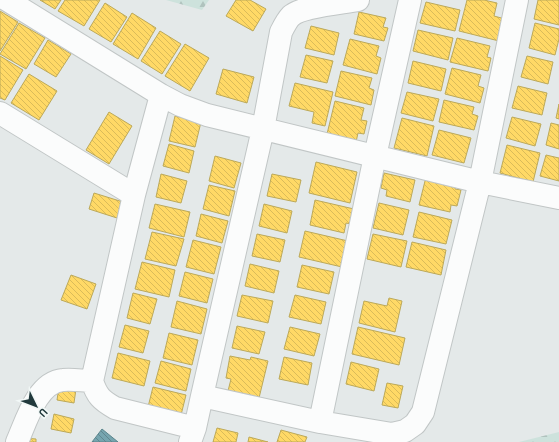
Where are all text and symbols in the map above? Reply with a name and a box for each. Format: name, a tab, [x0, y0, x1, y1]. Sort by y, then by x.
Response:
north arrow	[16, 386, 56, 426]
text: U	[36, 406, 51, 420]

